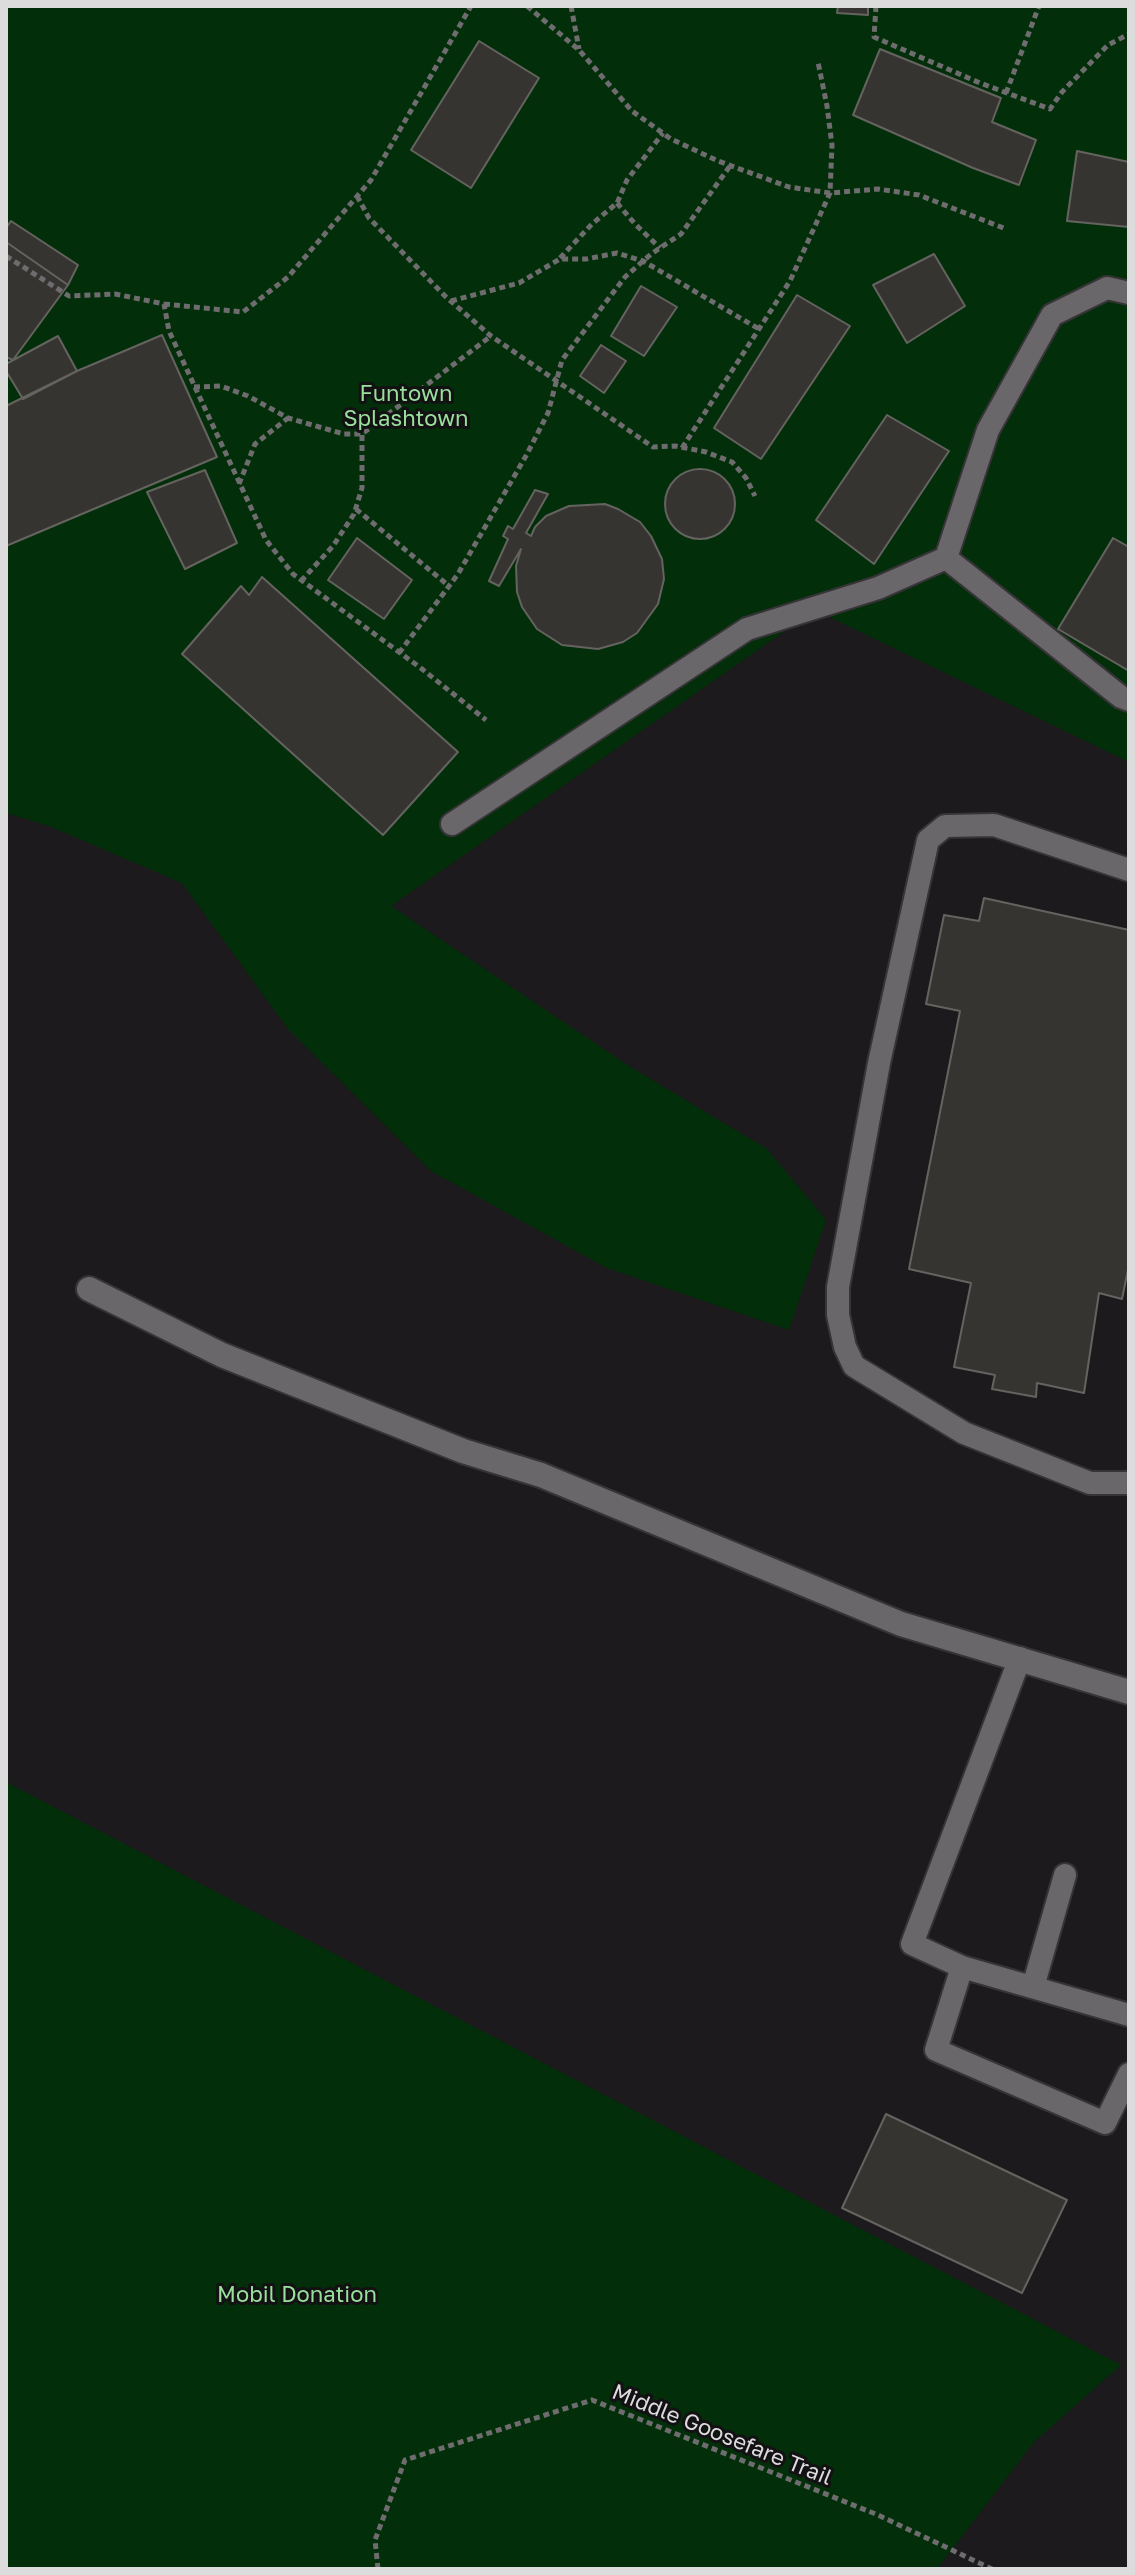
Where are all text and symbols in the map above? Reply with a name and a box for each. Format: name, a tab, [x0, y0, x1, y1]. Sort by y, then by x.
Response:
park label: Funtown Splashtown	[343, 381, 469, 432]
park label: Mobil Donation	[217, 2282, 377, 2308]
street label: Middle Goosefare Trail	[608, 2379, 836, 2491]

